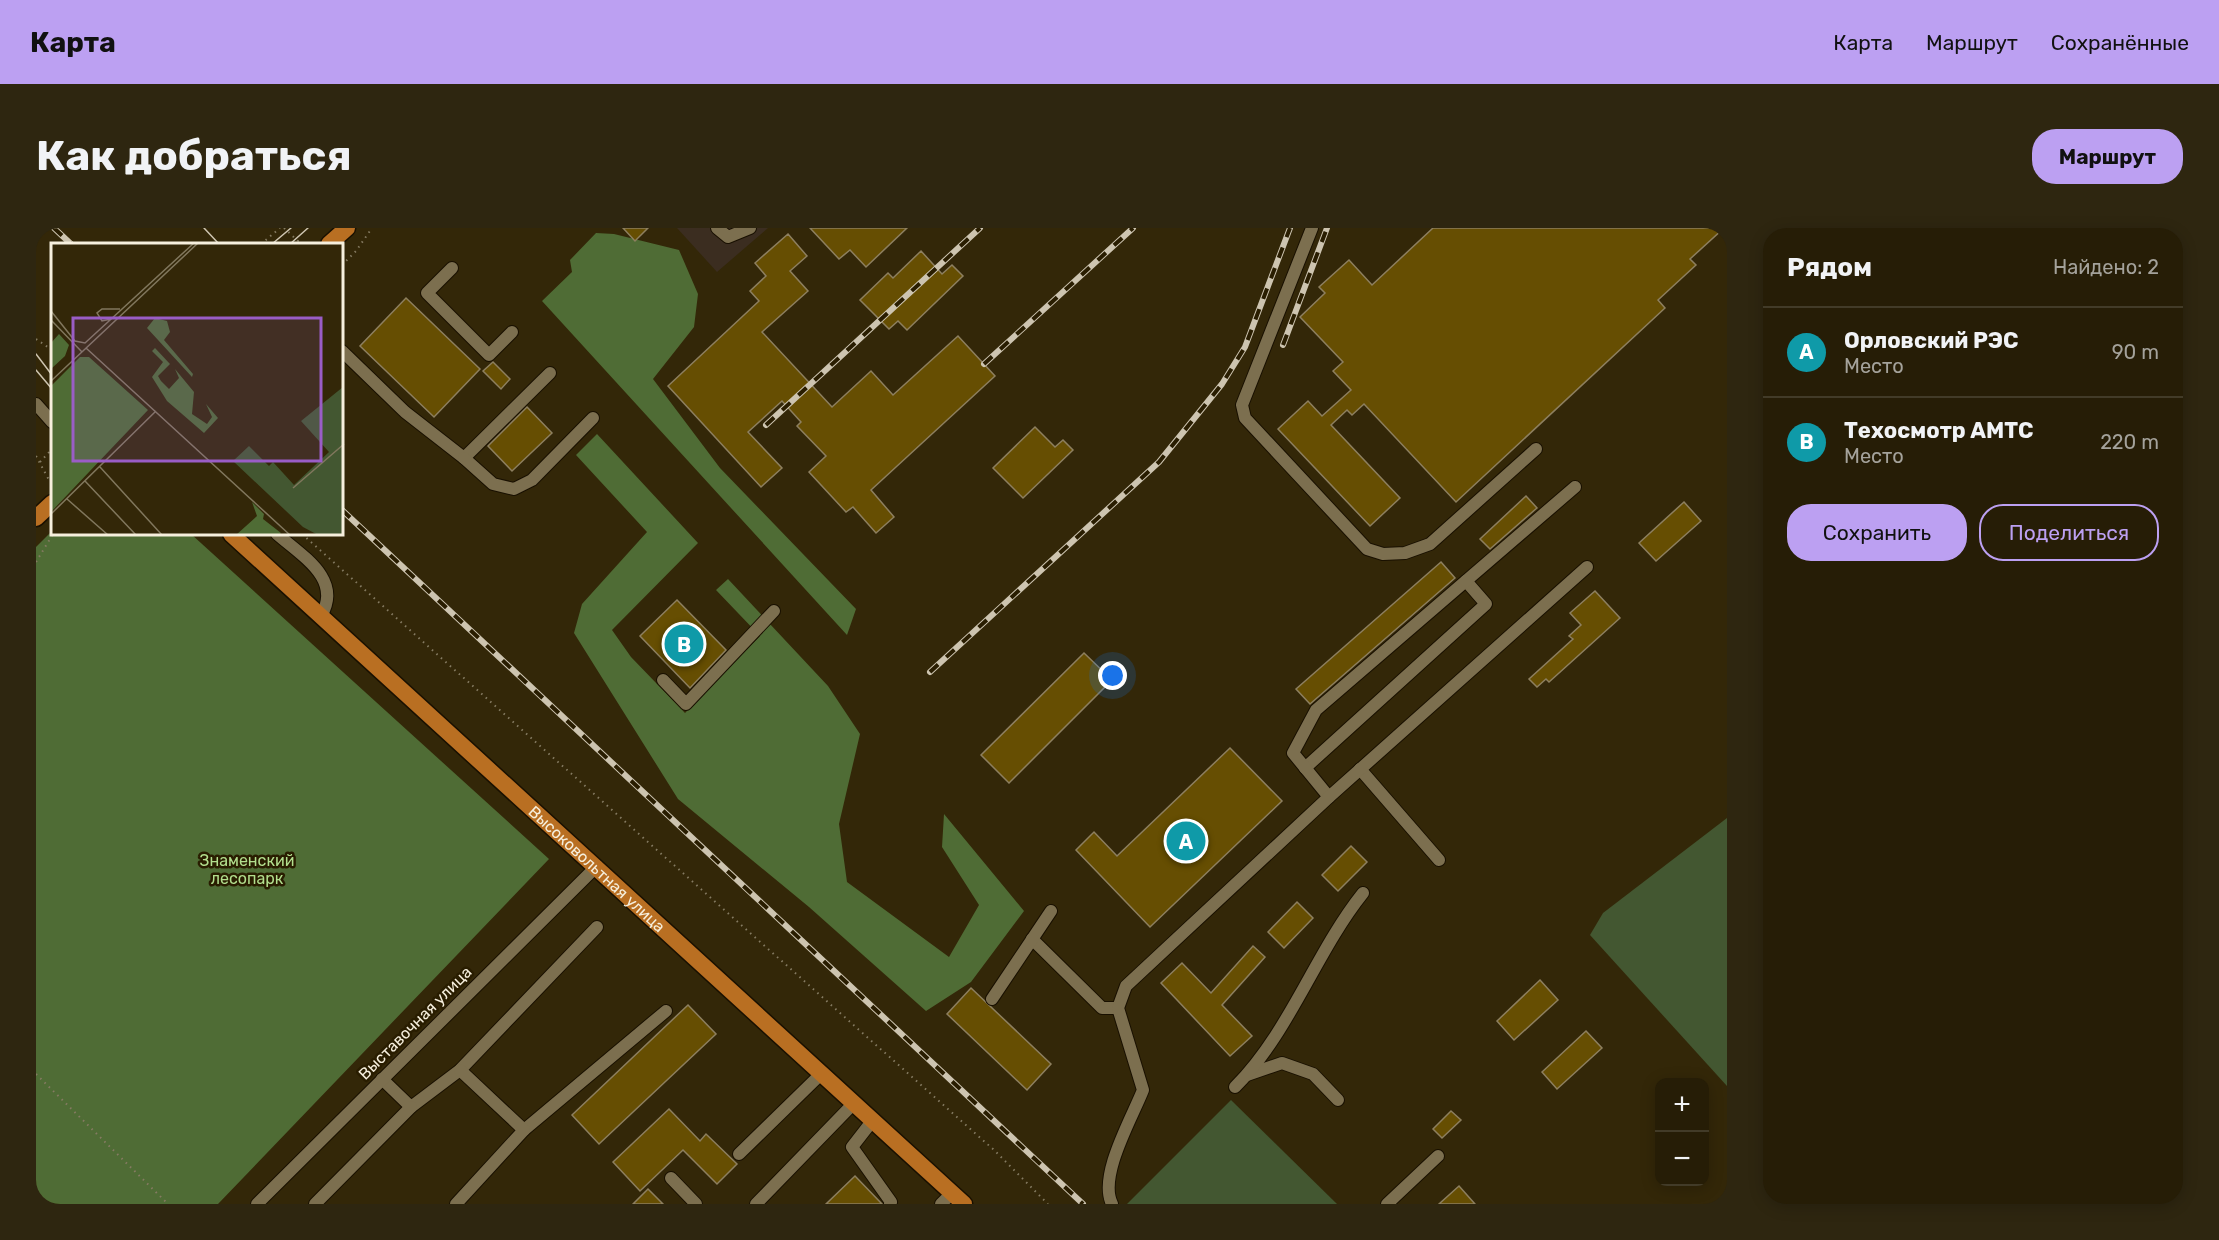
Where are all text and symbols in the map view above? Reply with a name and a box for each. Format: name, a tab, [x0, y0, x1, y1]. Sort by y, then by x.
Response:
text: Карта	[30, 26, 116, 59]
text: Карта	[1833, 30, 1893, 55]
text: Маршрут	[1926, 30, 2018, 55]
text: Сохранённые	[2051, 30, 2189, 55]
button: Маршрут	[2032, 129, 2183, 184]
text: Как добраться	[36, 131, 352, 181]
inset map	[51, 243, 344, 536]
text: Рядом	[1787, 252, 1872, 283]
text: Найдено: 2	[2053, 255, 2159, 279]
text: Орловский РЭС	[1844, 327, 2019, 354]
text: A	[1799, 340, 1814, 364]
text: 90 m	[2112, 340, 2159, 364]
text: Место	[1844, 354, 1904, 378]
text: Техосмотр АМТС	[1844, 417, 2034, 444]
text: B	[1799, 430, 1814, 454]
text: 220 m	[2100, 430, 2159, 454]
text: Место	[1844, 444, 1904, 468]
button: Сохранить	[1787, 504, 1967, 561]
button: Поделиться	[1979, 504, 2159, 561]
pin: B	[664, 622, 704, 666]
your location	[1098, 661, 1127, 690]
street label: Высоковольтная улица	[525, 801, 669, 936]
pin: A	[1166, 818, 1206, 864]
park label: Знаменский лесопарк	[199, 851, 295, 888]
street label: Выставочная улица	[355, 963, 475, 1083]
map controls	[1655, 1078, 1709, 1186]
button: +	[1655, 1078, 1709, 1132]
button: −	[1655, 1132, 1709, 1186]

